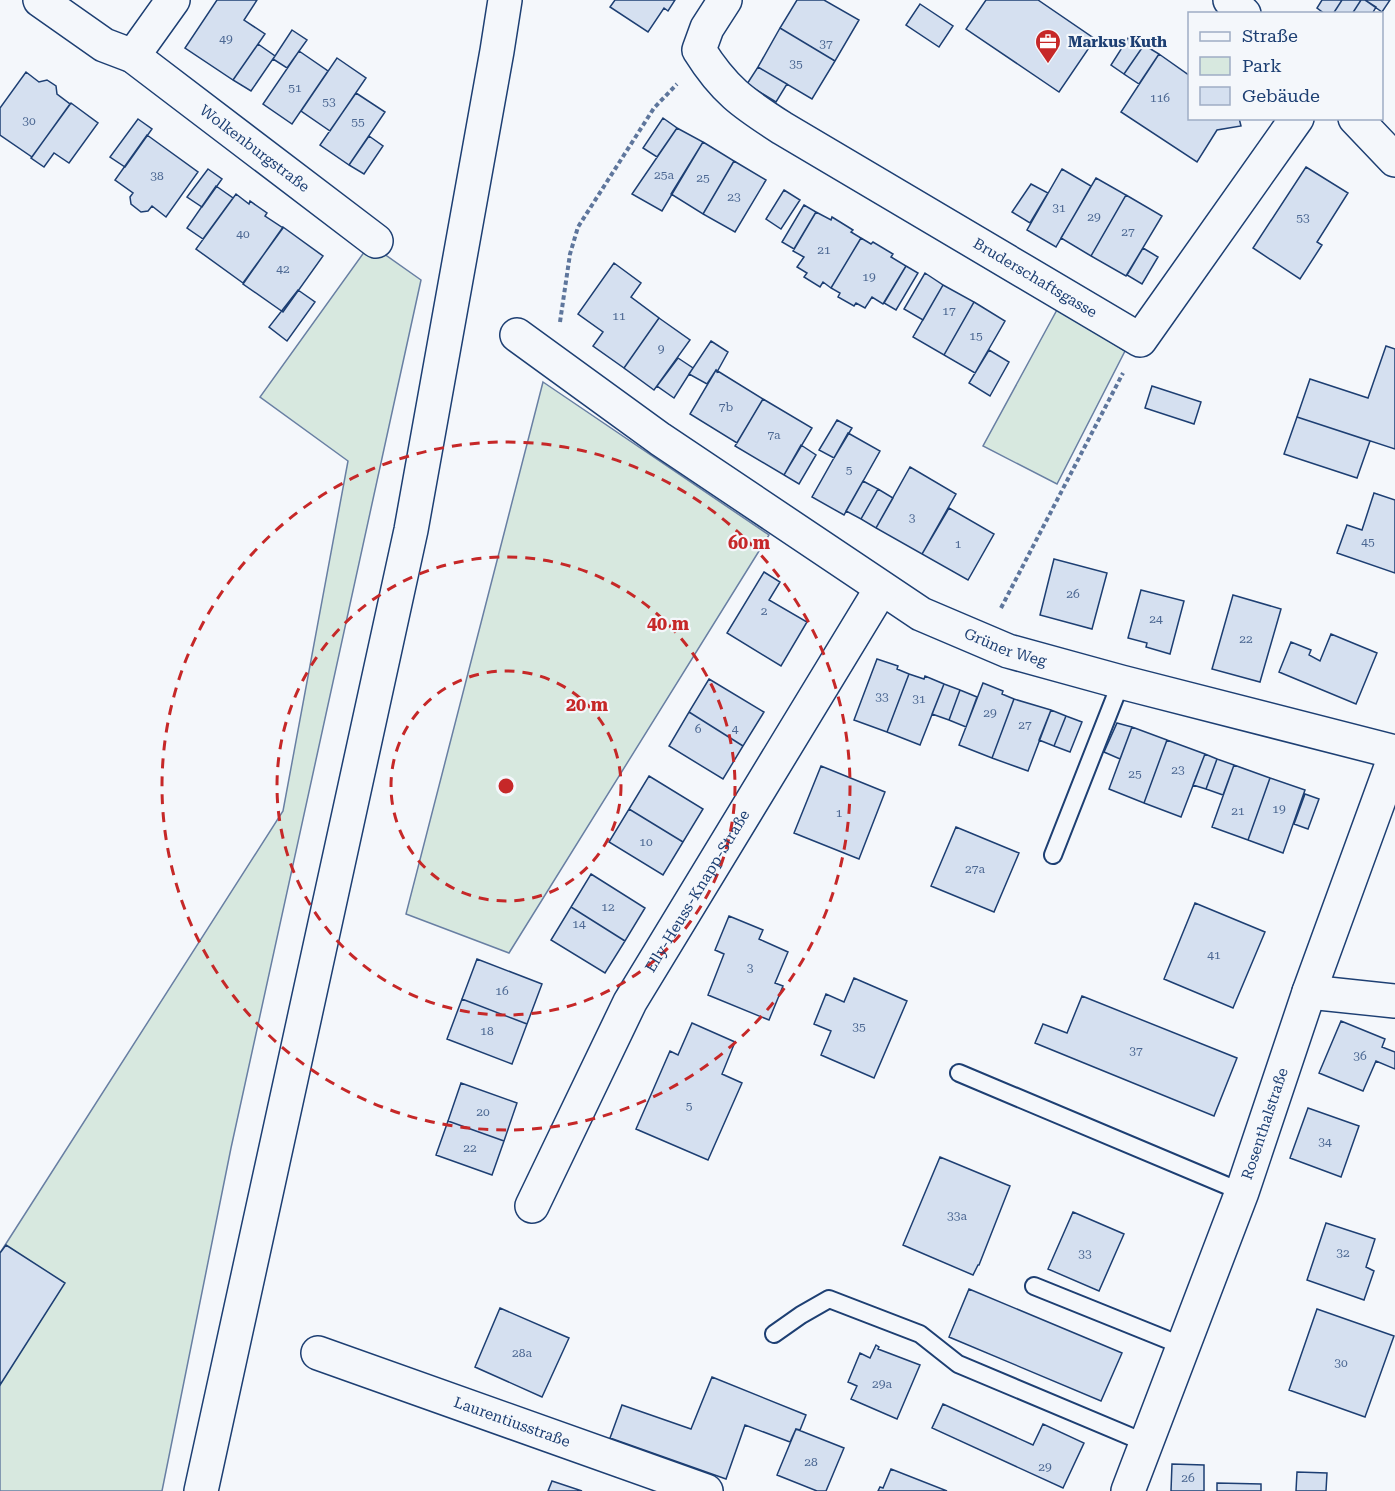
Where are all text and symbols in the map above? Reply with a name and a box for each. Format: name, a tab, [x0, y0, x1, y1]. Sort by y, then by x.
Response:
legend	[1188, 12, 1383, 120]
text: Straße	[1242, 25, 1298, 46]
office icon: Markus Kuth	[1033, 27, 1063, 65]
house number: 49	[219, 32, 233, 46]
place label: Markus Kuth	[1068, 33, 1167, 51]
house number: 37	[819, 37, 833, 51]
text: Park	[1242, 55, 1282, 76]
house number: 35	[789, 57, 803, 71]
house number: 51	[288, 81, 302, 95]
text: Gebäude	[1242, 85, 1320, 106]
house number: 116	[1150, 91, 1170, 105]
house number: 53	[322, 95, 336, 109]
street label: Wolkenburgstraße	[196, 101, 313, 196]
house number: 30	[22, 114, 36, 128]
house number: 55	[351, 115, 365, 129]
house number: 25a	[654, 168, 674, 182]
house number: 38	[150, 169, 164, 183]
house number: 25	[696, 171, 710, 185]
house number: 23	[727, 190, 741, 204]
house number: 31	[1052, 201, 1066, 215]
house number: 29	[1087, 210, 1101, 224]
house number: 53	[1296, 211, 1310, 225]
house number: 27	[1121, 225, 1135, 239]
house number: 40	[236, 227, 250, 241]
street label: Bruderschaftsgasse	[970, 234, 1100, 321]
house number: 21	[817, 243, 831, 257]
house number: 42	[276, 262, 290, 276]
house number: 19	[862, 270, 876, 284]
house number: 17	[942, 304, 956, 318]
house number: 11	[612, 309, 626, 323]
house number: 15	[969, 329, 983, 343]
house number: 9	[658, 342, 665, 356]
house number: 7b	[719, 400, 733, 414]
house number: 7a	[767, 428, 781, 442]
house number: 5	[846, 463, 853, 477]
house number: 3	[909, 511, 916, 525]
text: 60 m	[728, 532, 771, 553]
house number: 45	[1361, 535, 1375, 549]
house number: 1	[955, 537, 962, 551]
house number: 26	[1066, 587, 1080, 601]
house number: 2	[761, 604, 768, 618]
house number: 24	[1149, 612, 1163, 626]
text: 40 m	[647, 613, 690, 634]
street label: Grüner Weg	[961, 624, 1049, 670]
house number: 22	[1239, 632, 1253, 646]
house number: 33	[875, 690, 889, 704]
house number: 31	[912, 692, 926, 706]
text: 20 m	[566, 694, 609, 715]
house number: 29	[983, 706, 997, 720]
house number: 27	[1018, 718, 1032, 732]
house number: 6	[695, 722, 702, 736]
house number: 4	[732, 722, 739, 736]
house number: 23	[1171, 763, 1185, 777]
house number: 25	[1128, 767, 1142, 781]
centre of rings	[496, 776, 516, 796]
house number: 19	[1272, 802, 1286, 816]
house number: 21	[1231, 804, 1245, 818]
house number: 1	[836, 806, 843, 820]
street label: Elly-Heuss-Knapp-Straße	[641, 807, 753, 976]
house number: 10	[639, 835, 653, 849]
house number: 27a	[965, 862, 985, 876]
house number: 12	[601, 900, 615, 914]
house number: 14	[572, 917, 586, 931]
house number: 41	[1207, 948, 1221, 962]
house number: 3	[747, 961, 754, 975]
house number: 16	[495, 984, 509, 998]
house number: 35	[852, 1020, 866, 1034]
house number: 18	[480, 1024, 494, 1038]
house number: 37	[1129, 1044, 1143, 1058]
house number: 36	[1353, 1049, 1367, 1063]
street label: Rosenthalstraße	[1238, 1065, 1292, 1182]
house number: 5	[686, 1099, 693, 1113]
house number: 20	[476, 1105, 490, 1119]
house number: 34	[1318, 1135, 1332, 1149]
house number: 22	[463, 1141, 477, 1155]
house number: 33a	[947, 1209, 967, 1223]
house number: 32	[1336, 1246, 1350, 1260]
house number: 33	[1078, 1247, 1092, 1261]
house number: 28a	[512, 1346, 532, 1360]
house number: 30	[1334, 1356, 1348, 1370]
house number: 29a	[872, 1377, 892, 1391]
street label: Laurentiusstraße	[452, 1393, 573, 1451]
house number: 28	[804, 1455, 818, 1469]
house number: 29	[1038, 1460, 1052, 1474]
house number: 26	[1181, 1471, 1195, 1485]

